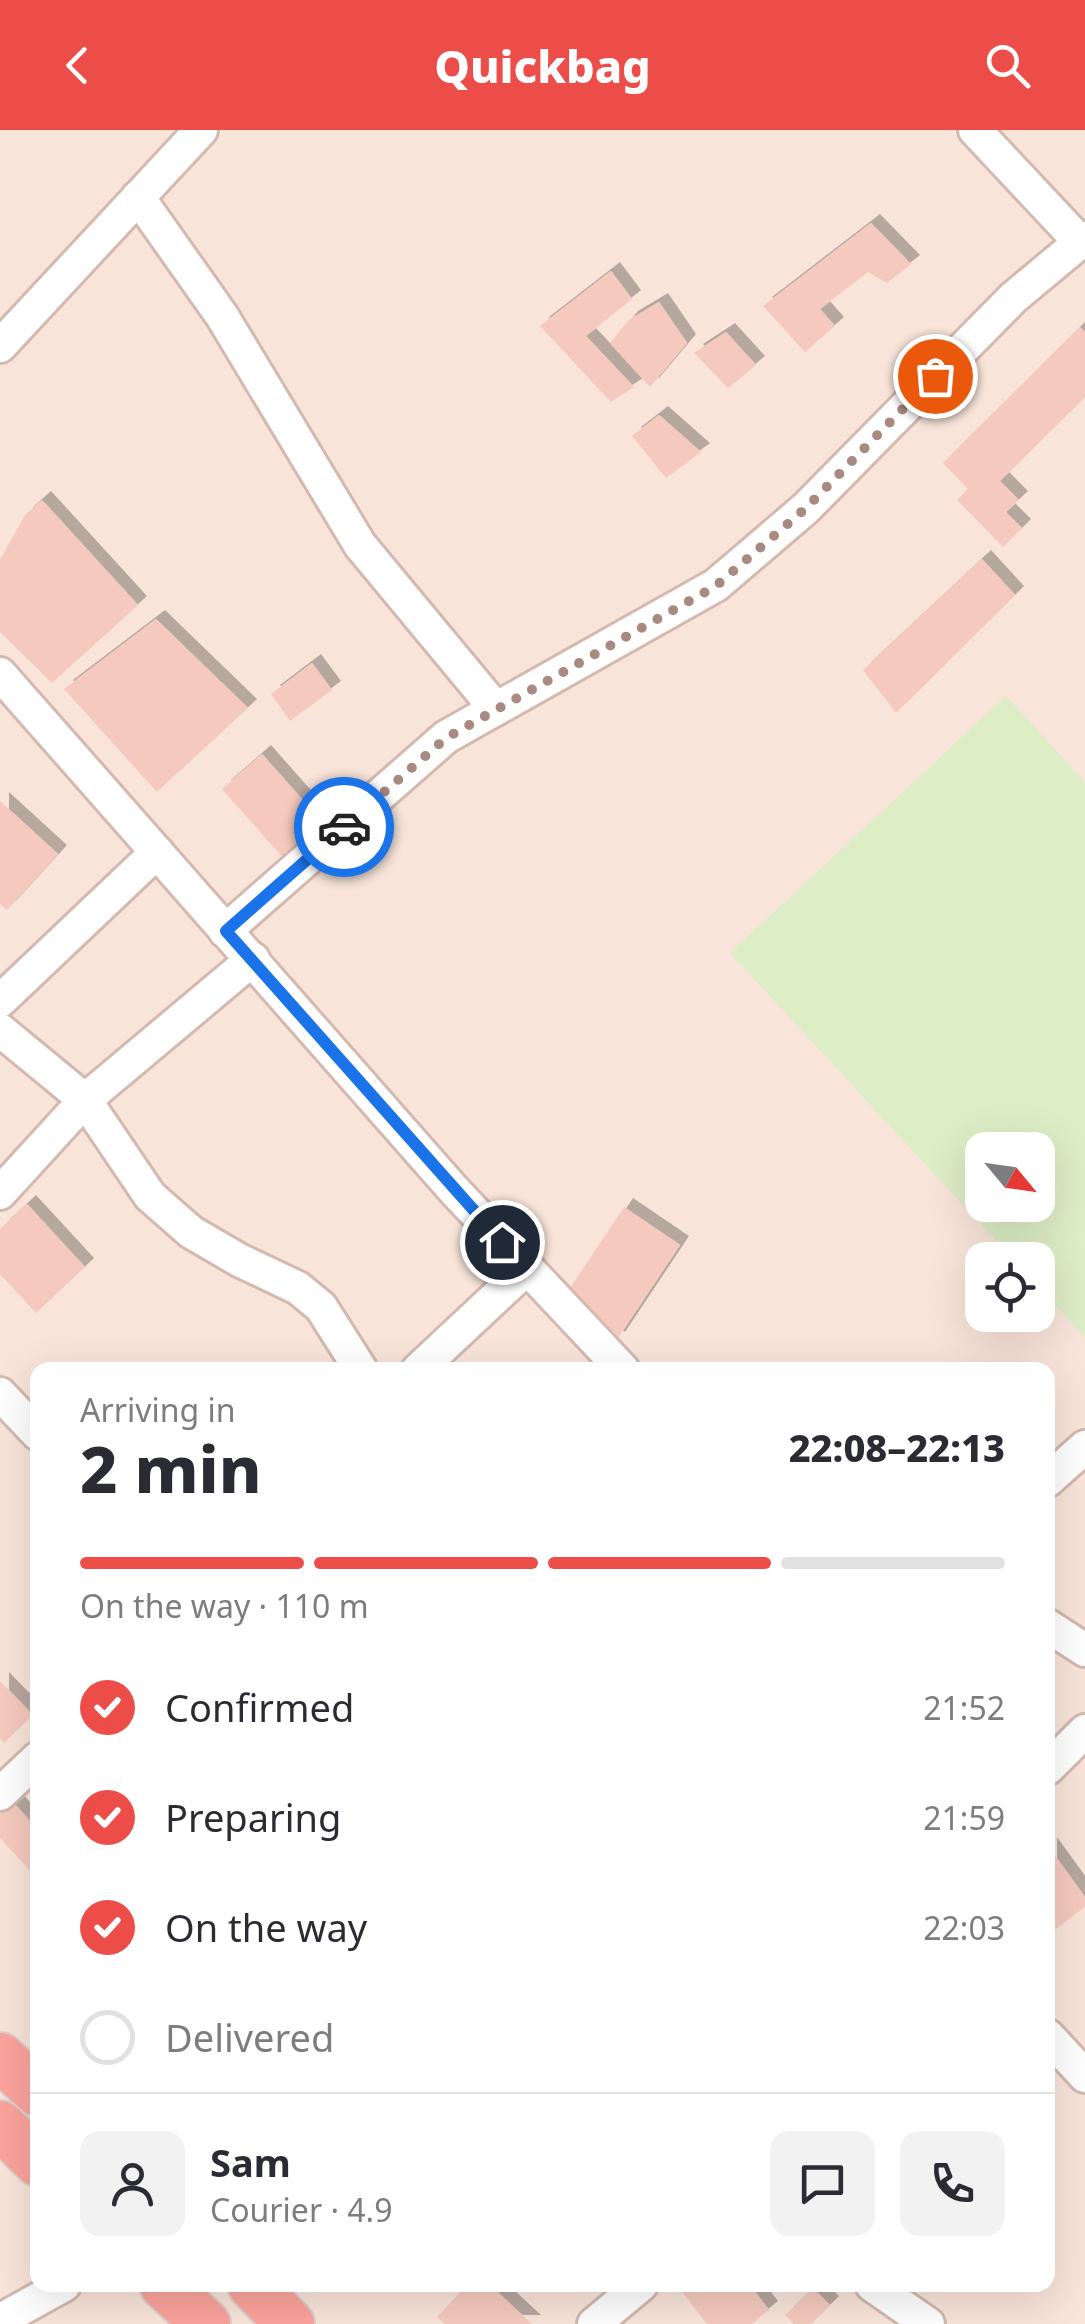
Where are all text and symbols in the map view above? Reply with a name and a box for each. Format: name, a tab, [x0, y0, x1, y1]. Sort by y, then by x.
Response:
text: Quickbag	[434, 35, 651, 96]
icon: back	[50, 38, 105, 93]
icon: search	[980, 38, 1035, 93]
pin	[893, 334, 978, 419]
icon: bag	[908, 349, 963, 404]
courier	[294, 777, 394, 877]
icon: car	[317, 800, 372, 855]
north arrow	[965, 1132, 1055, 1222]
map controls	[965, 1132, 1055, 1332]
pin	[460, 1200, 545, 1285]
icon: home	[475, 1215, 530, 1270]
button: locate	[965, 1242, 1055, 1332]
text: Arriving in	[80, 1388, 235, 1431]
text: 22:08–22:13	[789, 1421, 1005, 1473]
text: 2 min	[80, 1424, 262, 1512]
text: On the way · 110 m	[80, 1584, 369, 1627]
icon: check	[80, 1680, 135, 1735]
text: Confirmed	[165, 1681, 354, 1733]
text: 21:52	[923, 1686, 1005, 1729]
icon: check	[80, 1790, 135, 1845]
text: Preparing	[165, 1791, 341, 1843]
text: 21:59	[923, 1796, 1005, 1839]
icon: check	[80, 1900, 135, 1955]
text: On the way	[165, 1901, 367, 1953]
text: 22:03	[923, 1906, 1005, 1949]
text: Delivered	[165, 2011, 334, 2063]
button: person	[80, 2131, 185, 2236]
button: chat	[770, 2131, 875, 2236]
button: phone	[900, 2131, 1005, 2236]
text: Sam	[210, 2136, 291, 2188]
text: Courier · 4.9	[210, 2188, 393, 2231]

